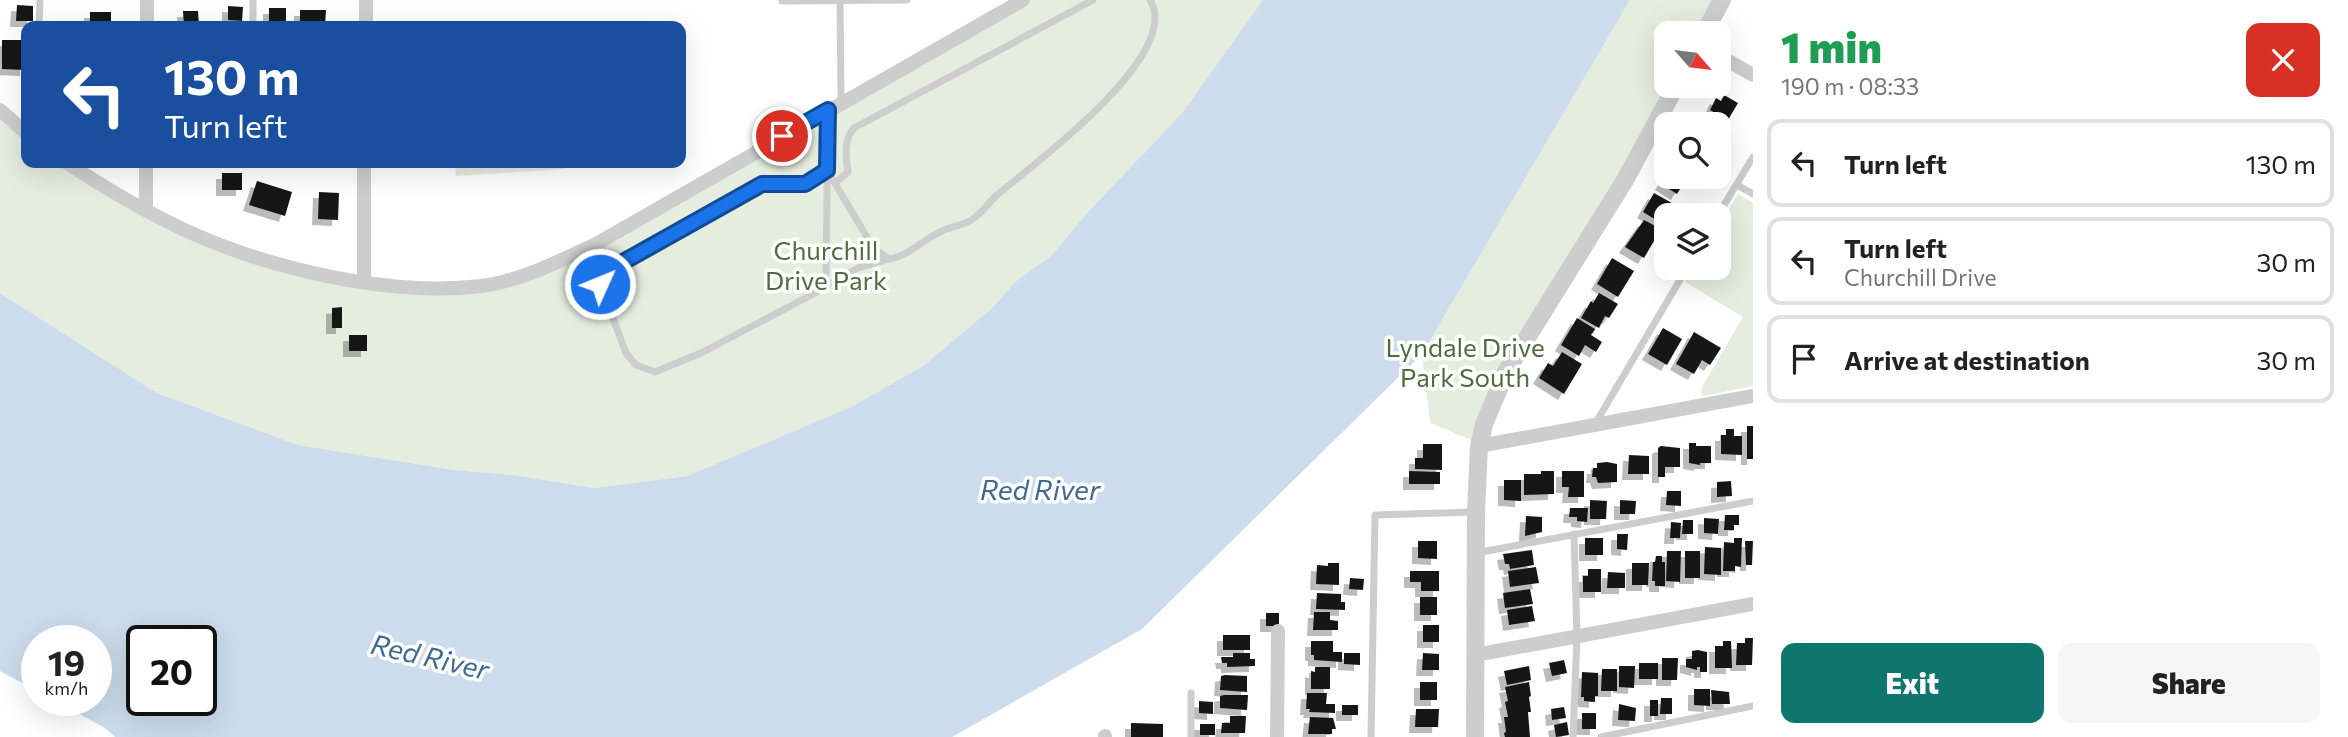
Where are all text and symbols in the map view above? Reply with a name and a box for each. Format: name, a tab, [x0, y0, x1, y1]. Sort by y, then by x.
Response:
text: 1 min	[1781, 20, 1882, 72]
north arrow	[1654, 21, 1731, 98]
map controls	[1654, 21, 1731, 280]
button: close	[2246, 23, 2320, 97]
text: 130 m	[164, 45, 299, 105]
icon: left	[49, 49, 140, 140]
text: 190 m · 08:33	[1781, 72, 1919, 100]
text: Turn left	[164, 105, 288, 145]
pin	[752, 106, 812, 166]
button: search	[1654, 112, 1731, 189]
icon: arrive	[763, 117, 801, 155]
icon: left	[1785, 144, 1823, 182]
text: Turn left	[1844, 148, 1947, 179]
text: 130 m	[2245, 148, 2316, 179]
button: layers	[1654, 203, 1731, 280]
text: Turn left	[1844, 232, 1947, 263]
park label: Churchill Drive Park	[765, 234, 887, 295]
icon: left	[1785, 242, 1823, 280]
text: 30 m	[2257, 246, 2316, 277]
position arrow	[563, 247, 637, 321]
text: Churchill Drive	[1844, 263, 1997, 291]
park label: Lyndale Drive Park South	[1385, 331, 1545, 392]
icon: arrive	[1785, 340, 1823, 378]
text: Arrive at destination	[1844, 344, 2090, 375]
text: 30 m	[2257, 344, 2316, 375]
water label: Red River	[980, 472, 1101, 506]
speed limit sign: 20	[126, 625, 217, 716]
water label: Red River	[368, 626, 493, 686]
text: 19	[48, 640, 85, 683]
button: Exit	[1781, 643, 2044, 723]
button: Share	[2058, 643, 2320, 723]
text: km/h	[45, 677, 88, 699]

